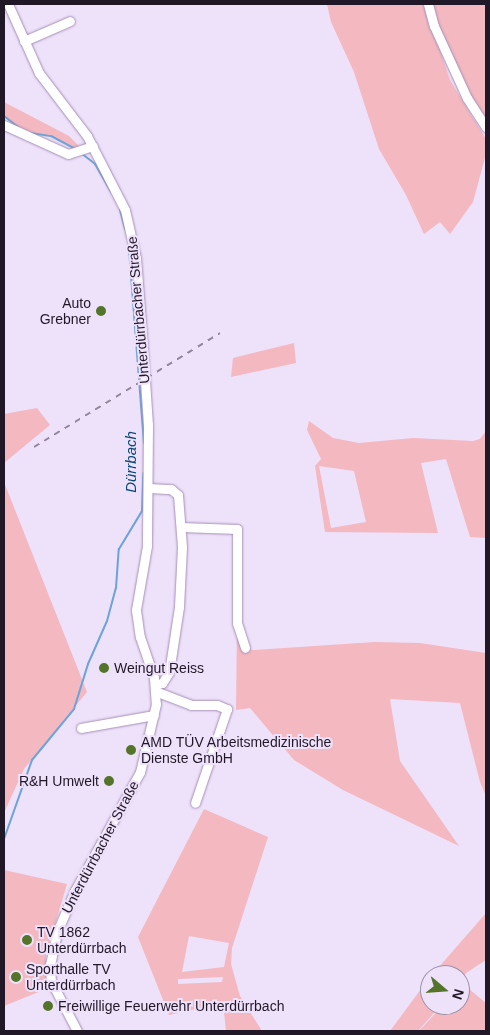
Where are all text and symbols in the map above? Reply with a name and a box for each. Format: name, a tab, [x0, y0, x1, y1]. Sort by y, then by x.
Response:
street label: Unterdürrbacher Straße	[123, 236, 153, 384]
place label: Auto Grebner	[40, 295, 91, 328]
marker: Auto Grebner	[95, 305, 107, 317]
water label: Dürrbach	[122, 431, 140, 493]
place label: Weingut Reiss	[114, 660, 204, 676]
marker: Weingut Reiss	[98, 662, 110, 674]
place label: AMD TÜV Arbeitsmedizinische Dienste GmbH	[141, 734, 332, 766]
marker: AMD TÜV Arbeitsmedizinische Dienste GmbH	[125, 744, 137, 756]
place label: R&H Umwelt	[19, 773, 99, 789]
marker: R&H Umwelt	[103, 775, 115, 787]
street label: Unterdürrbacher Straße	[58, 778, 142, 916]
place label: TV 1862 Unterdürrbach	[37, 924, 126, 956]
marker: TV 1862 Unterdürrbach	[21, 934, 33, 946]
place label: Sporthalle TV Unterdürrbach	[26, 961, 115, 994]
north arrow	[420, 965, 470, 1015]
marker: Sporthalle TV Unterdürrbach	[10, 971, 22, 983]
text: N	[449, 987, 467, 1002]
place label: Freiwillige Feuerwehr Unterdürrbach	[58, 998, 284, 1014]
marker: Freiwillige Feuerwehr Unterdürrbach	[42, 1000, 54, 1012]

